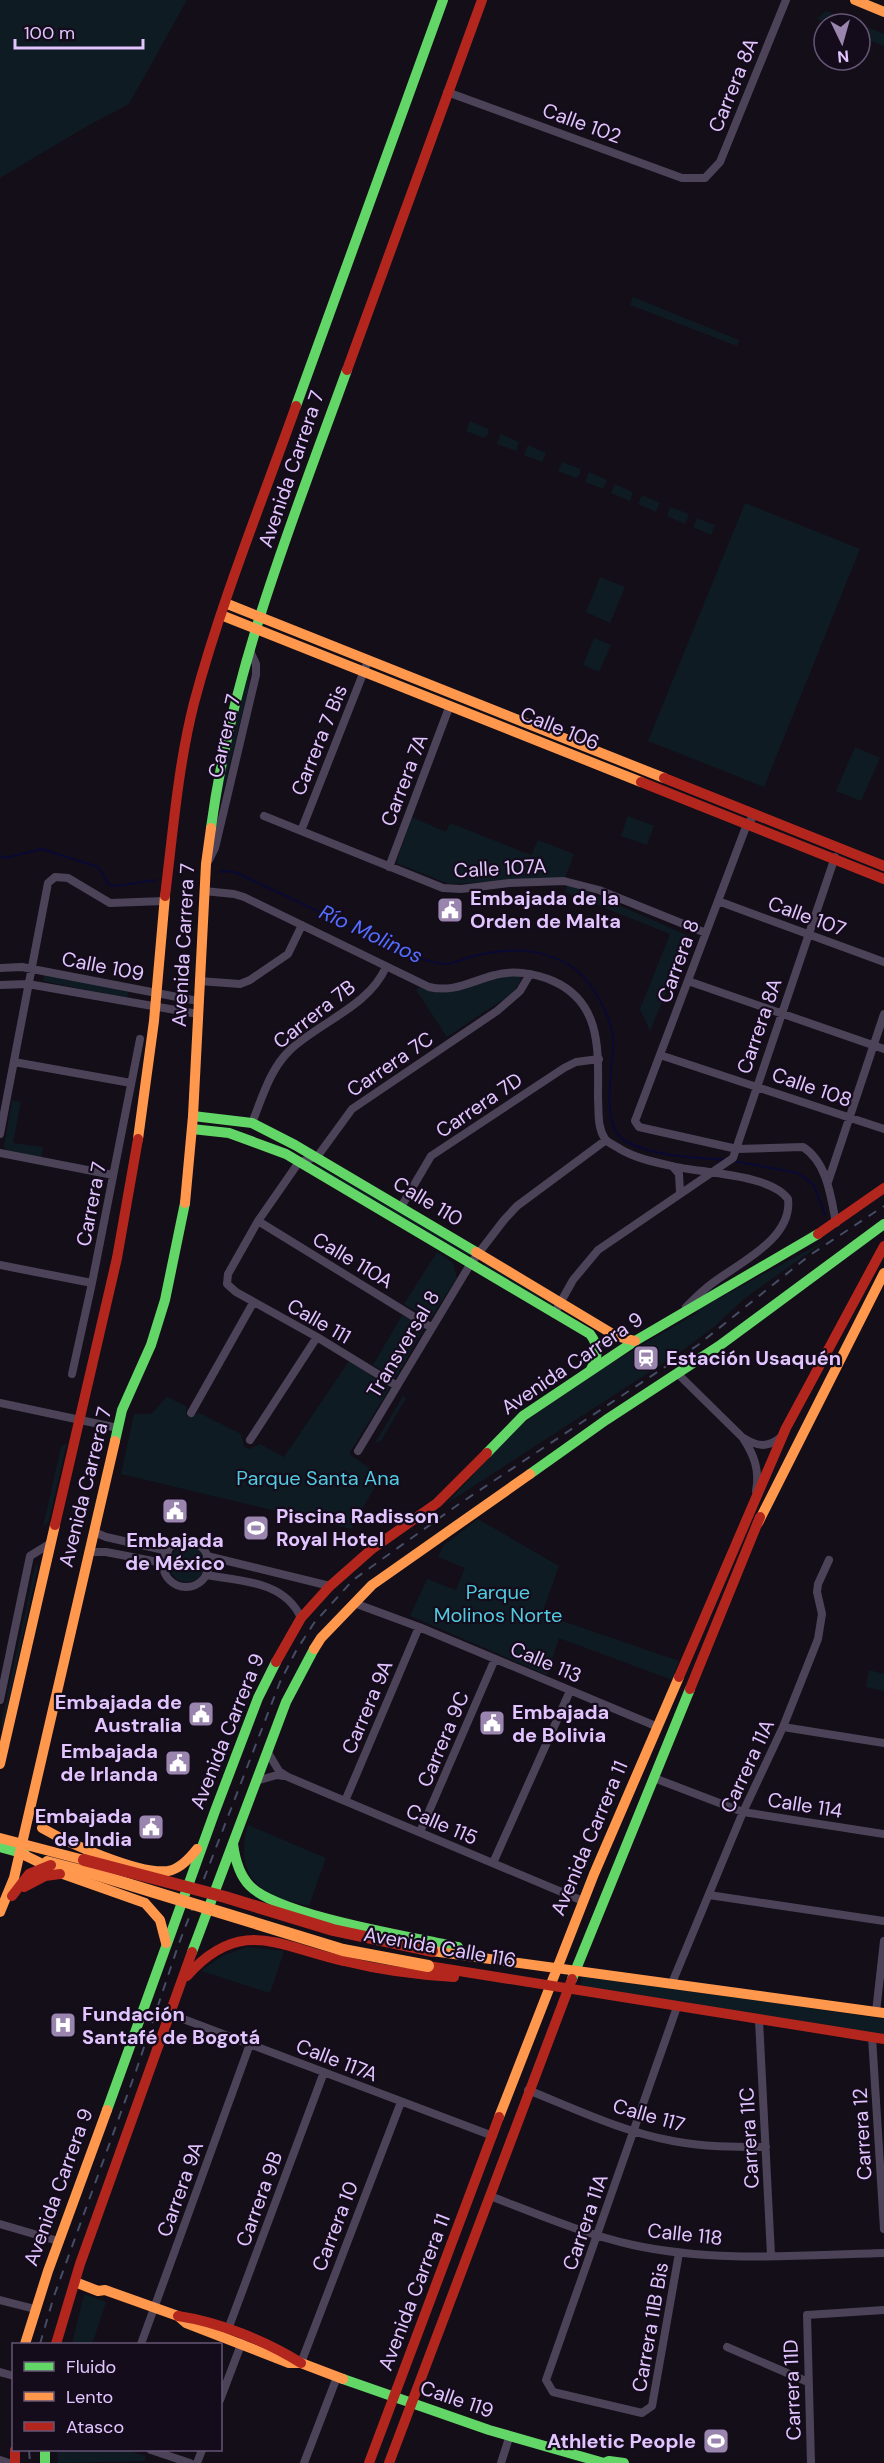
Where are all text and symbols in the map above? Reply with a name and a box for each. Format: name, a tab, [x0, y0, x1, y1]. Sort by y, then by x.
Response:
scale bar	[15, 12, 142, 50]
north arrow	[812, 12, 872, 72]
text: 100 m	[24, 21, 75, 45]
street label: Carrera 8A	[702, 34, 764, 136]
text: N	[837, 45, 850, 67]
street label: Calle 102	[539, 97, 625, 149]
street label: Avenida Carrera 7	[252, 387, 330, 551]
street label: Carrera 7 Bis	[285, 681, 353, 799]
street label: Carrera 7	[202, 692, 246, 780]
street label: Calle 106	[517, 700, 603, 756]
street label: Carrera 7A	[375, 730, 433, 830]
street label: Calle 107A	[453, 853, 547, 883]
street label: Avenida Carrera 7	[166, 862, 200, 1028]
place label: Embajada de la Orden de Malta	[470, 885, 621, 934]
street label: Calle 107	[764, 890, 850, 942]
public building icon: Embajada de la Orden de Malta	[435, 895, 465, 925]
water label: Río Molinos	[315, 898, 427, 970]
street label: Carrera 8	[651, 916, 705, 1006]
street label: Calle 109	[60, 945, 146, 987]
street label: Carrera 7B	[268, 974, 360, 1054]
street label: Carrera 8A	[731, 975, 787, 1077]
street label: Carrera 7C	[342, 1026, 438, 1102]
street label: Calle 108	[769, 1061, 855, 1113]
street label: Carrera 7D	[431, 1067, 527, 1143]
street label: Carrera 7	[70, 1160, 112, 1248]
street label: Calle 110	[388, 1170, 468, 1232]
street label: Calle 110A	[308, 1226, 398, 1294]
street label: Transversal 8	[361, 1285, 445, 1403]
street label: Calle 111	[282, 1292, 356, 1350]
street label: Avenida Carrera 9	[496, 1306, 648, 1420]
station icon: Estación Usaquén	[631, 1343, 661, 1373]
place label: Estación Usaquén	[666, 1345, 841, 1371]
street label: Avenida Carrera 7	[53, 1404, 117, 1570]
park label: Parque Santa Ana	[236, 1465, 400, 1491]
public building icon: Embajada de México	[160, 1496, 190, 1526]
place label: Piscina Radisson Royal Hotel	[276, 1503, 439, 1552]
sports icon: Piscina Radisson Royal Hotel	[241, 1513, 271, 1543]
place label: Embajada de México	[125, 1527, 225, 1576]
park label: Parque Molinos Norte	[434, 1579, 562, 1628]
street label: Calle 113	[506, 1635, 586, 1689]
street label: Avenida Carrera 9	[184, 1649, 270, 1813]
street label: Carrera 9A	[336, 1656, 398, 1758]
street label: Carrera 9C	[411, 1687, 475, 1791]
place label: Embajada de Australia	[55, 1689, 182, 1738]
public building icon: Embajada de Australia	[186, 1699, 216, 1729]
place label: Embajada de Bolivia	[512, 1699, 609, 1748]
public building icon: Embajada de Bolivia	[477, 1708, 507, 1738]
street label: Carrera 11A	[714, 1715, 780, 1817]
place label: Embajada de Irlanda	[60, 1738, 158, 1787]
public building icon: Embajada de Irlanda	[163, 1748, 193, 1778]
street label: Avenida Carrera 11	[545, 1757, 633, 1919]
street label: Calle 114	[766, 1786, 844, 1824]
street label: Calle 115	[402, 1797, 482, 1851]
place label: Embajada de India	[35, 1803, 132, 1852]
public building icon: Embajada de India	[136, 1812, 166, 1842]
street label: Avenida Calle 116	[362, 1921, 518, 1973]
place label: Fundación Santafé de Bogotá	[82, 2001, 260, 2050]
hospital icon: Fundación Santafé de Bogotá	[48, 2010, 78, 2040]
street label: Calle 117A	[292, 2033, 382, 2087]
street label: Carrera 11C	[733, 2087, 765, 2189]
street label: Carrera 12	[847, 2087, 877, 2181]
street label: Calle 117	[610, 2092, 688, 2138]
street label: Avenida Carrera 9	[17, 2105, 99, 2269]
street label: Carrera 9A	[151, 2138, 209, 2240]
street label: Carrera 9B	[230, 2148, 288, 2250]
street label: Carrera 11A	[556, 2170, 614, 2274]
street label: Carrera 10	[306, 2177, 364, 2275]
street label: Avenida Carrera 11	[372, 2210, 456, 2374]
street label: Calle 118	[646, 2217, 724, 2251]
street label: Carrera 11B Bis	[626, 2260, 674, 2394]
street label: Carrera 11D	[777, 2339, 807, 2441]
legend	[12, 2343, 222, 2451]
text: Fluido	[66, 2355, 116, 2379]
street label: Calle 119	[417, 2374, 497, 2424]
text: Lento	[66, 2385, 113, 2409]
text: Atasco	[66, 2415, 124, 2439]
sports icon: Athletic People	[701, 2426, 731, 2456]
place label: Athletic People	[547, 2428, 696, 2454]

